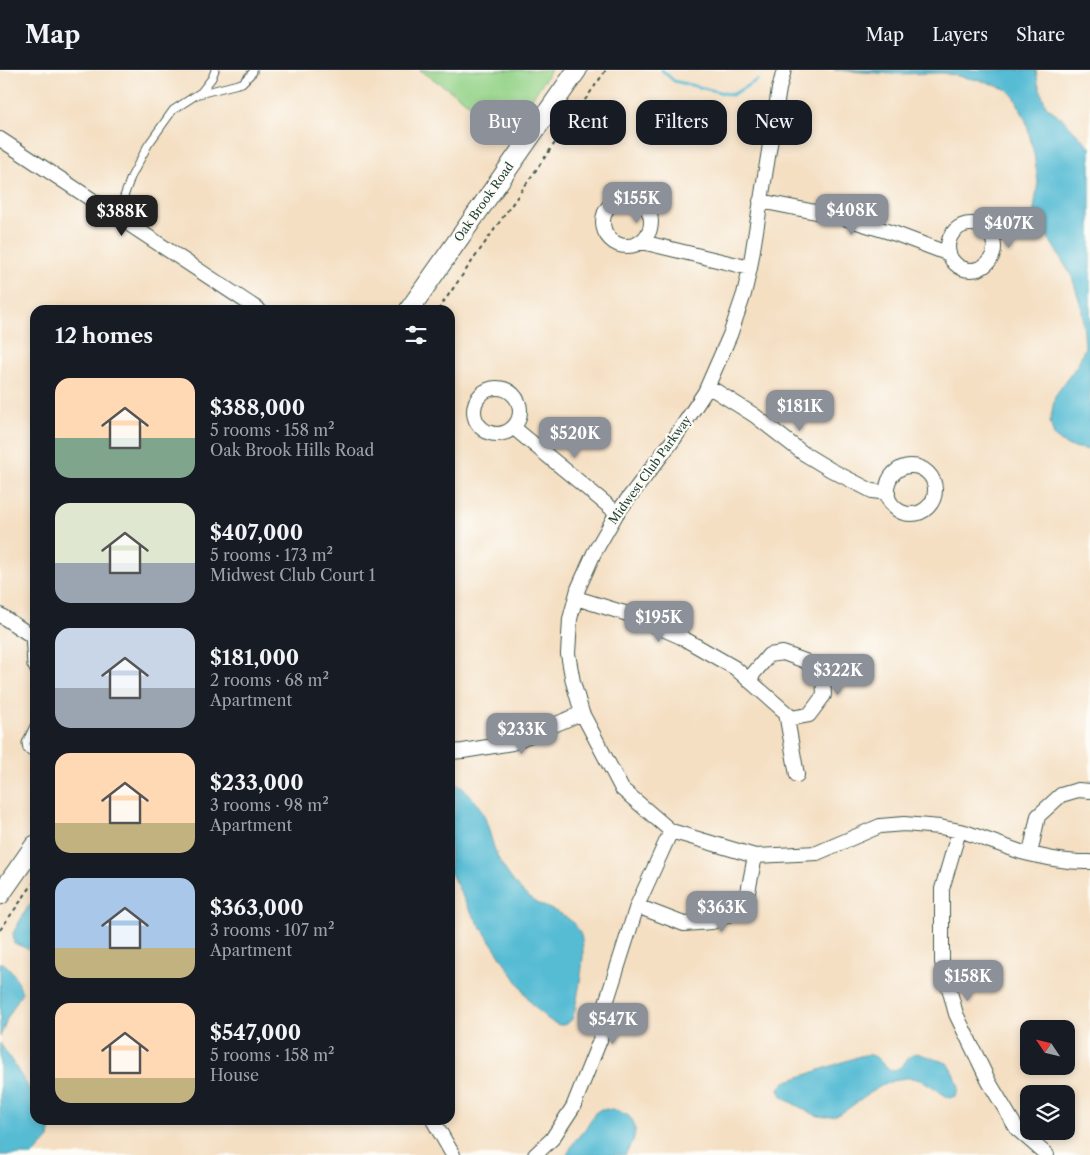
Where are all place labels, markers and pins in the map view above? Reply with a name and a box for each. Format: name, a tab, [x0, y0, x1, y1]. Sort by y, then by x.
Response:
pin: $155K	[602, 182, 672, 224]
pin: $388K	[87, 194, 157, 237]
pin: $408K	[817, 194, 887, 236]
pin: $407K	[974, 206, 1044, 249]
pin: $181K	[765, 390, 835, 432]
pin: $520K	[540, 416, 610, 459]
pin: $195K	[624, 600, 694, 643]
pin: $322K	[803, 654, 873, 696]
pin: $233K	[487, 712, 557, 755]
pin: $363K	[687, 890, 757, 933]
pin: $158K	[933, 960, 1003, 1002]
pin: $547K	[578, 1002, 648, 1045]

